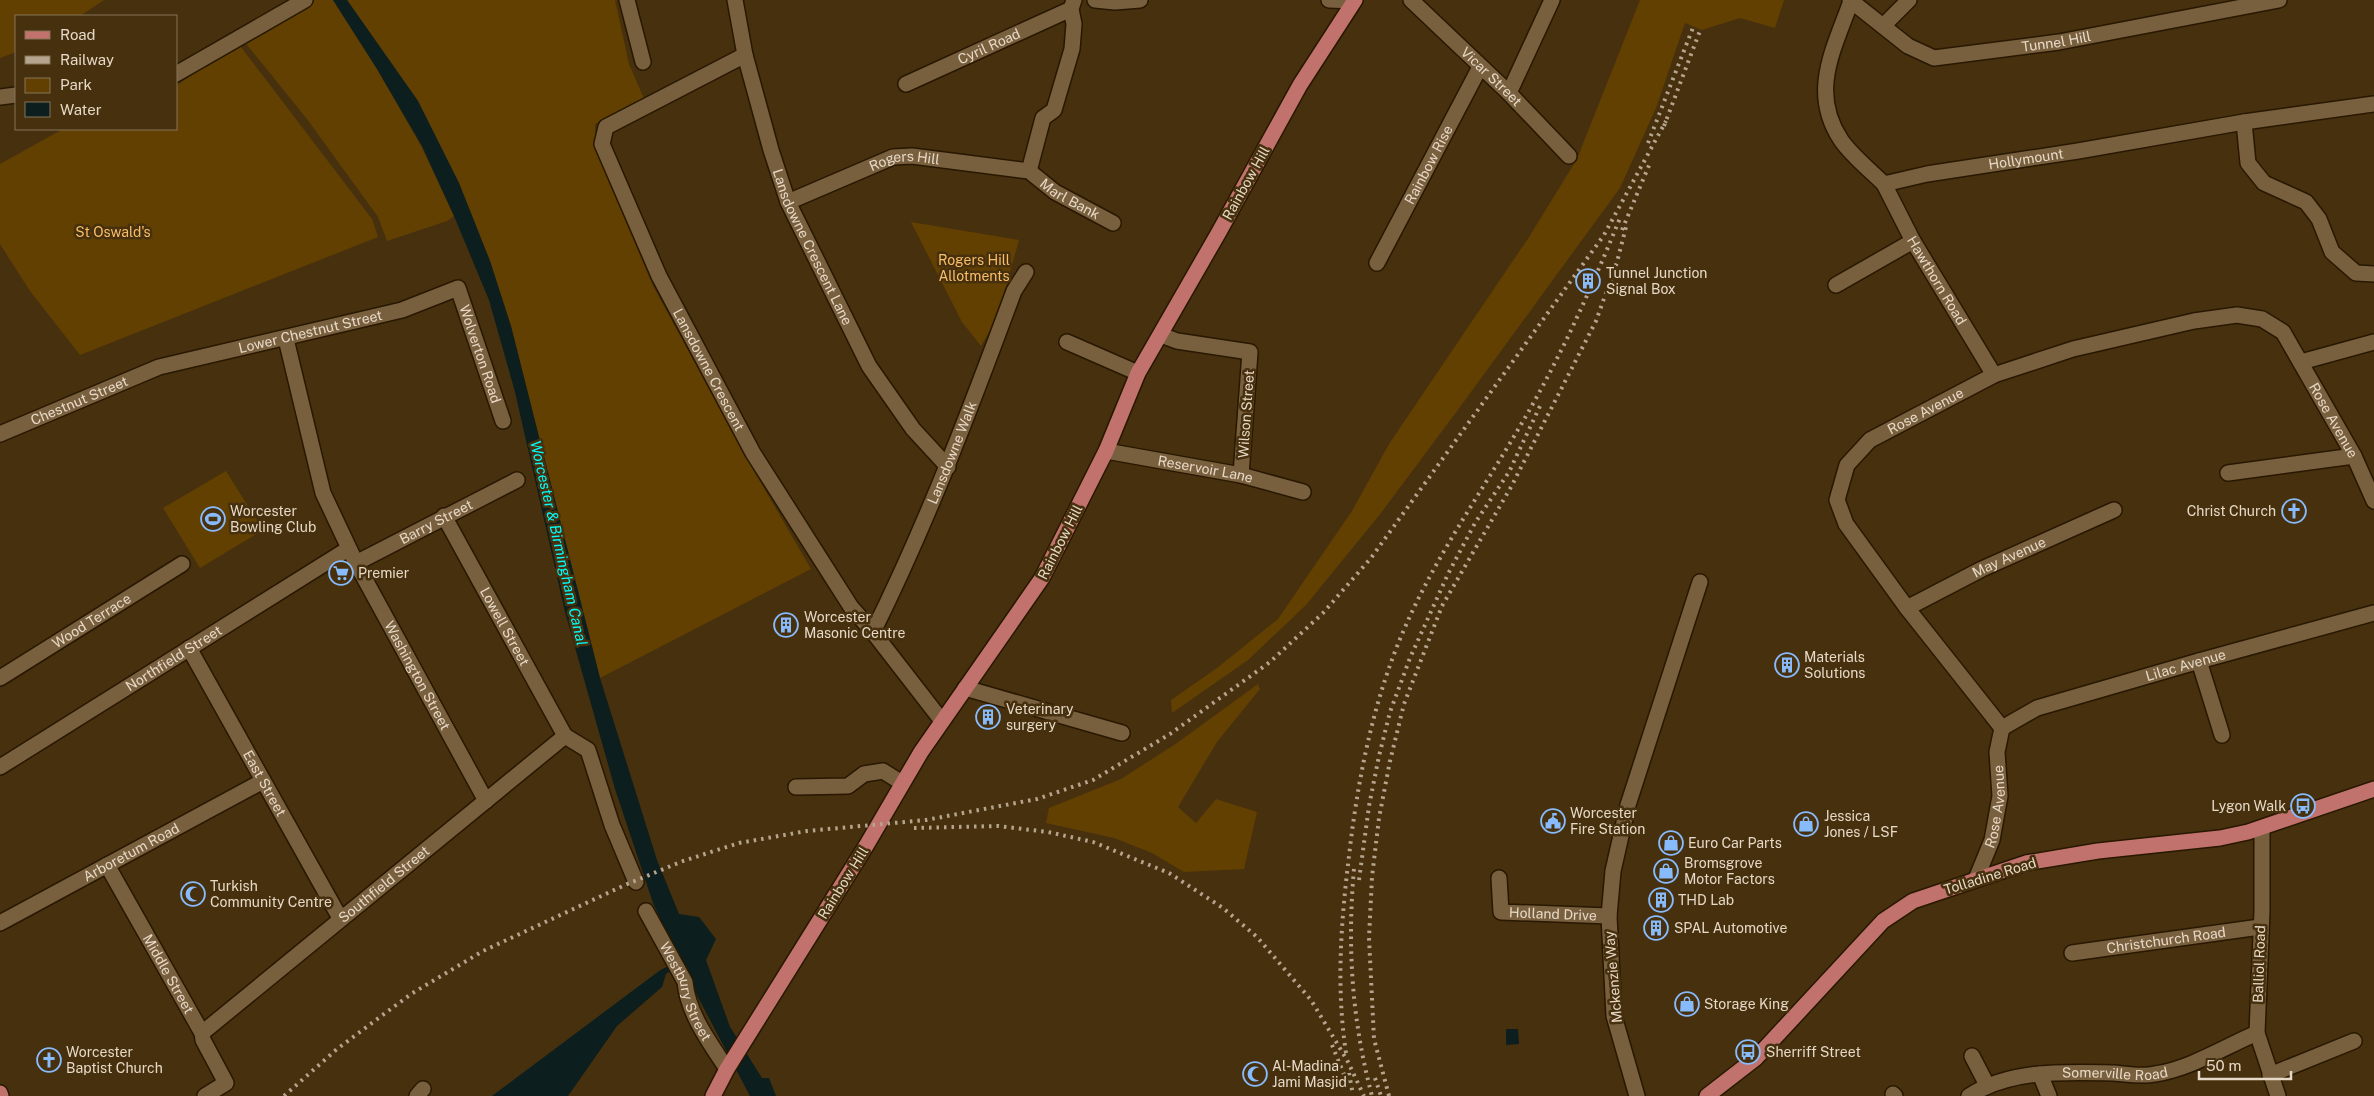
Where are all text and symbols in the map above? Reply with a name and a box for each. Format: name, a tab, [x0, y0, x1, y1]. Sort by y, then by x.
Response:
legend	[15, 15, 178, 130]
street label: Cyril Road	[955, 25, 1023, 67]
text: Road	[60, 26, 96, 43]
street label: Tunnel Hill	[2021, 28, 2092, 55]
street label: Vicar Street	[1458, 44, 1525, 109]
text: Railway	[60, 51, 114, 68]
text: Park	[60, 76, 92, 93]
text: Water	[60, 101, 102, 118]
street label: Rainbow Rise	[1401, 122, 1456, 207]
street label: Rainbow Hill	[1219, 143, 1273, 223]
street label: Hollymount	[1987, 145, 2065, 173]
street label: Rogers Hill	[867, 148, 941, 174]
street label: Lansdowne Crescent Lane	[770, 167, 856, 328]
street label: Marl Bank	[1037, 175, 1103, 222]
park label: St Oswald's	[75, 224, 151, 240]
street label: Hawthorn Road	[1904, 233, 1970, 328]
park label: Rogers Hill Allotments	[938, 252, 1010, 284]
place label: Tunnel Junction Signal Box	[1606, 265, 1707, 297]
building icon: Tunnel Junction Signal Box	[1575, 268, 1601, 294]
street label: Wolverton Road	[456, 303, 504, 405]
street label: Lansdowne Crescent	[670, 306, 748, 434]
street label: Lower Chestnut Street	[237, 307, 384, 356]
street label: Wilson Street	[1235, 369, 1257, 459]
street label: Chestnut Street	[28, 373, 130, 428]
street label: Rose Avenue	[2306, 380, 2361, 461]
street label: Rose Avenue	[1885, 384, 1966, 437]
street label: Lansdowne Walk	[924, 399, 980, 506]
water label: Worcester & Birmingham Canal	[527, 439, 591, 647]
street label: Reservoir Lane	[1156, 452, 1255, 486]
street label: Barry Street	[397, 496, 475, 547]
church icon: Christ Church	[2281, 498, 2307, 524]
street label: Rainbow Hill	[1034, 502, 1086, 582]
place label: Worcester Bowling Club	[230, 503, 316, 535]
place label: Christ Church	[2187, 503, 2276, 519]
sports icon: Worcester Bowling Club	[200, 506, 226, 532]
street label: May Avenue	[1969, 534, 2048, 581]
supermarket icon: Premier	[328, 560, 354, 586]
place label: Premier	[358, 565, 409, 581]
street label: Lowell Street	[477, 584, 533, 668]
street label: Wood Terrace	[49, 590, 134, 651]
place label: Worcester Masonic Centre	[804, 609, 906, 641]
building icon: Worcester Masonic Centre	[773, 612, 799, 638]
street label: Washington Street	[381, 618, 454, 733]
street label: Northfield Street	[123, 622, 225, 694]
street label: Lilac Avenue	[2144, 646, 2228, 684]
place label: Materials Solutions	[1804, 649, 1865, 681]
building icon: Materials Solutions	[1774, 652, 1800, 678]
place label: Veterinary surgery	[1006, 701, 1074, 733]
building icon: Veterinary surgery	[975, 704, 1001, 730]
street label: East Street	[240, 748, 289, 819]
street label: Rose Avenue	[1982, 765, 2008, 850]
bus stop icon: Lygon Walk	[2290, 793, 2316, 819]
place label: Lygon Walk	[2211, 798, 2286, 814]
place label: Worcester Fire Station	[1570, 805, 1645, 837]
public building icon: Worcester Fire Station	[1540, 808, 1566, 834]
place label: Jessica Jones / LSF	[1824, 808, 1898, 840]
shop icon: Jessica Jones / LSF	[1793, 811, 1819, 837]
street label: Arboretum Road	[80, 820, 182, 885]
shop icon: Euro Car Parts	[1658, 830, 1684, 856]
place label: Euro Car Parts	[1688, 835, 1782, 851]
street label: Southfield Street	[335, 842, 432, 926]
street label: Rainbow Hill	[815, 844, 871, 922]
street label: Tolladine Road	[1942, 854, 2038, 898]
place label: Bromsgrove Motor Factors	[1684, 855, 1775, 887]
shop icon: Bromsgrove Motor Factors	[1653, 858, 1679, 884]
place label: Turkish Community Centre	[210, 878, 332, 910]
mosque icon: Turkish Community Centre	[180, 881, 206, 907]
building icon: THD Lab	[1648, 887, 1674, 913]
place label: THD Lab	[1678, 892, 1734, 908]
street label: Holland Drive	[1509, 904, 1597, 924]
building icon: SPAL Automotive	[1643, 915, 1669, 941]
place label: SPAL Automotive	[1674, 920, 1787, 936]
street label: Christchurch Road	[2105, 924, 2227, 956]
street label: Balliol Road	[2250, 925, 2268, 1003]
street label: Mckenzie Way	[1601, 930, 1625, 1024]
street label: Middle Street	[140, 931, 197, 1016]
street label: Westbury Street	[657, 939, 715, 1044]
shop icon: Storage King	[1674, 991, 1700, 1017]
place label: Storage King	[1704, 996, 1789, 1012]
bus stop icon: Sherriff Street	[1735, 1039, 1761, 1065]
place label: Worcester Baptist Church	[66, 1044, 163, 1076]
place label: Sherriff Street	[1766, 1044, 1861, 1060]
church icon: Worcester Baptist Church	[36, 1047, 62, 1073]
scale bar	[2199, 1048, 2292, 1080]
text: 50 m	[2206, 1057, 2241, 1074]
place label: Al-Madina Jami Masjid	[1272, 1058, 1347, 1090]
mosque icon: Al-Madina Jami Masjid	[1242, 1061, 1268, 1087]
street label: Somerville Road	[2062, 1064, 2169, 1083]

